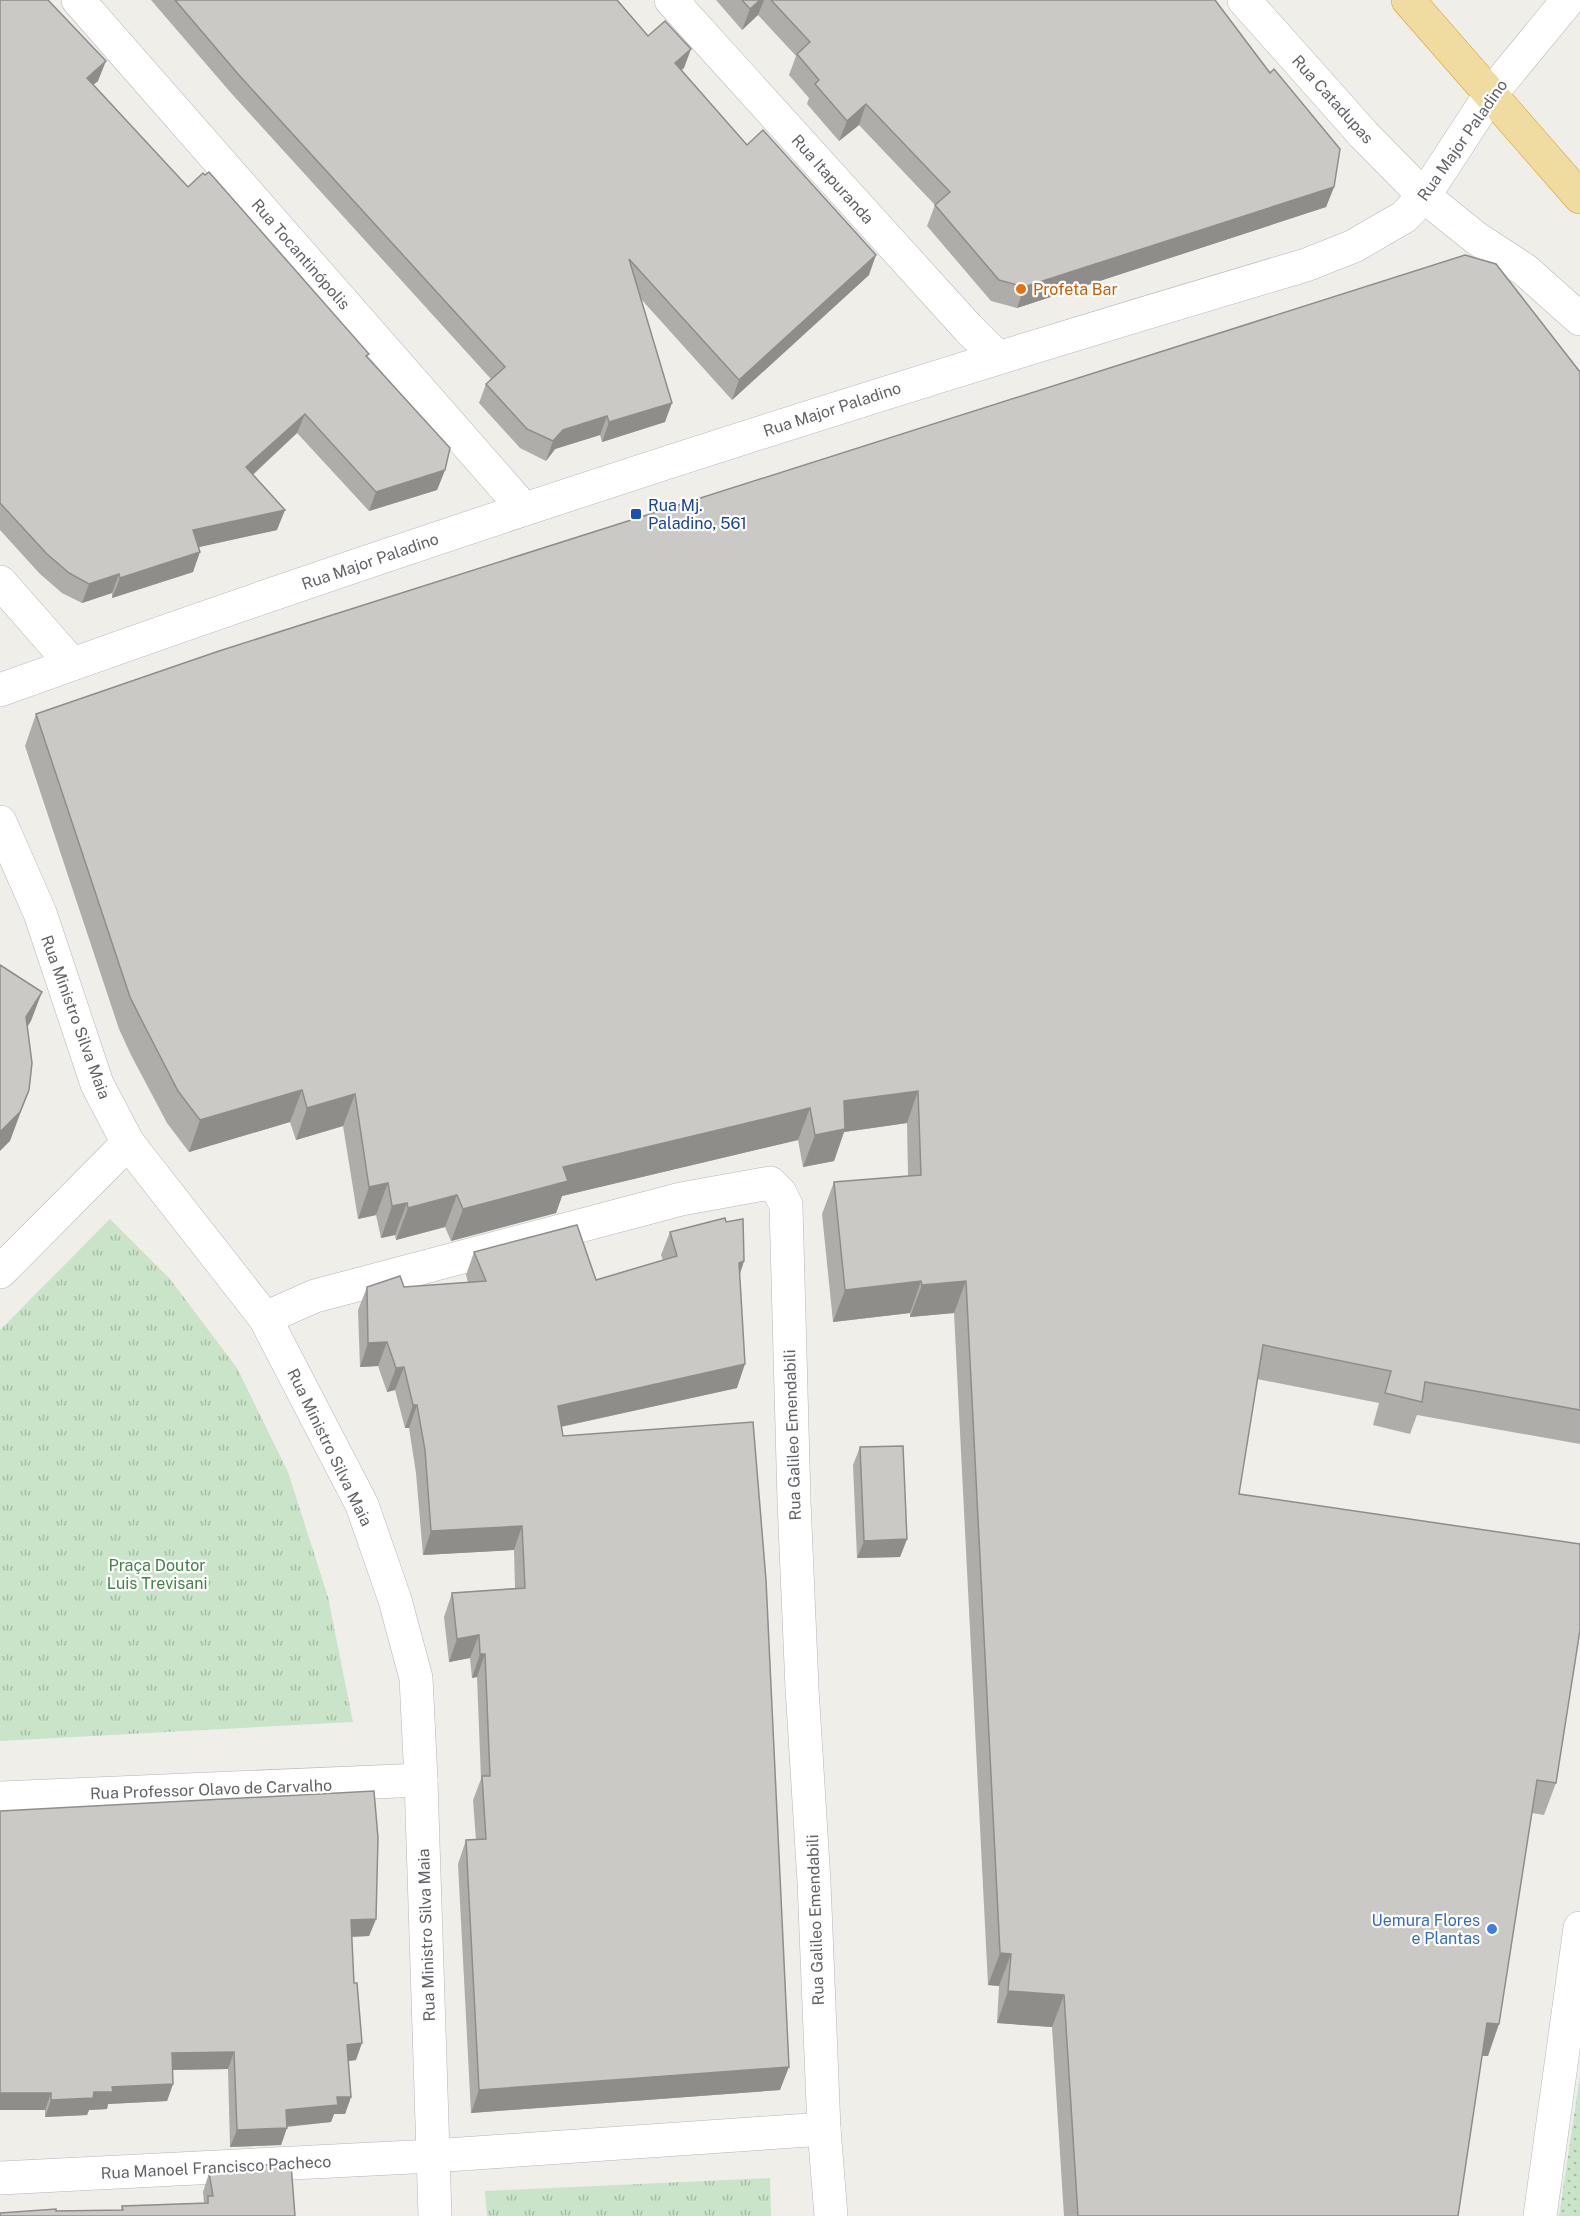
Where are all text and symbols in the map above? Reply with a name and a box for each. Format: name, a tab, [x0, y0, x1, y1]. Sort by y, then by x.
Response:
street label: Rua Catadupas	[1288, 51, 1377, 147]
street label: Rua Major Paladino	[1413, 76, 1511, 205]
street label: Rua Itapuranda	[788, 131, 878, 228]
street label: Rua Tocantinópolis	[247, 195, 354, 314]
place label: Profeta Bar	[1033, 280, 1118, 299]
marker: Profeta Bar	[1014, 282, 1028, 296]
street label: Rua Major Paladino	[761, 378, 903, 441]
place label: Rua Mj. Paladino, 561	[648, 496, 747, 533]
marker: Rua Mj. Paladino, 561	[629, 507, 643, 521]
street label: Rua Major Paladino	[299, 529, 441, 594]
street label: Rua Ministro Silva Maia	[37, 933, 114, 1102]
street label: Rua Galileo Emendabili	[780, 1349, 805, 1521]
street label: Rua Ministro Silva Maia	[283, 1365, 376, 1529]
park label: Praça Doutor Luis Trevisani	[107, 1556, 207, 1593]
street label: Rua Professor Olavo de Carvalho	[90, 1776, 332, 1803]
street label: Rua Galileo Emendabili	[803, 1834, 828, 2006]
street label: Rua Ministro Silva Maia	[414, 1848, 439, 2022]
place label: Uemura Flores e Plantas	[1372, 1911, 1480, 1948]
marker: Uemura Flores e Plantas	[1485, 1922, 1499, 1936]
street label: Rua Manoel Francisco Pacheco	[100, 2152, 332, 2183]

